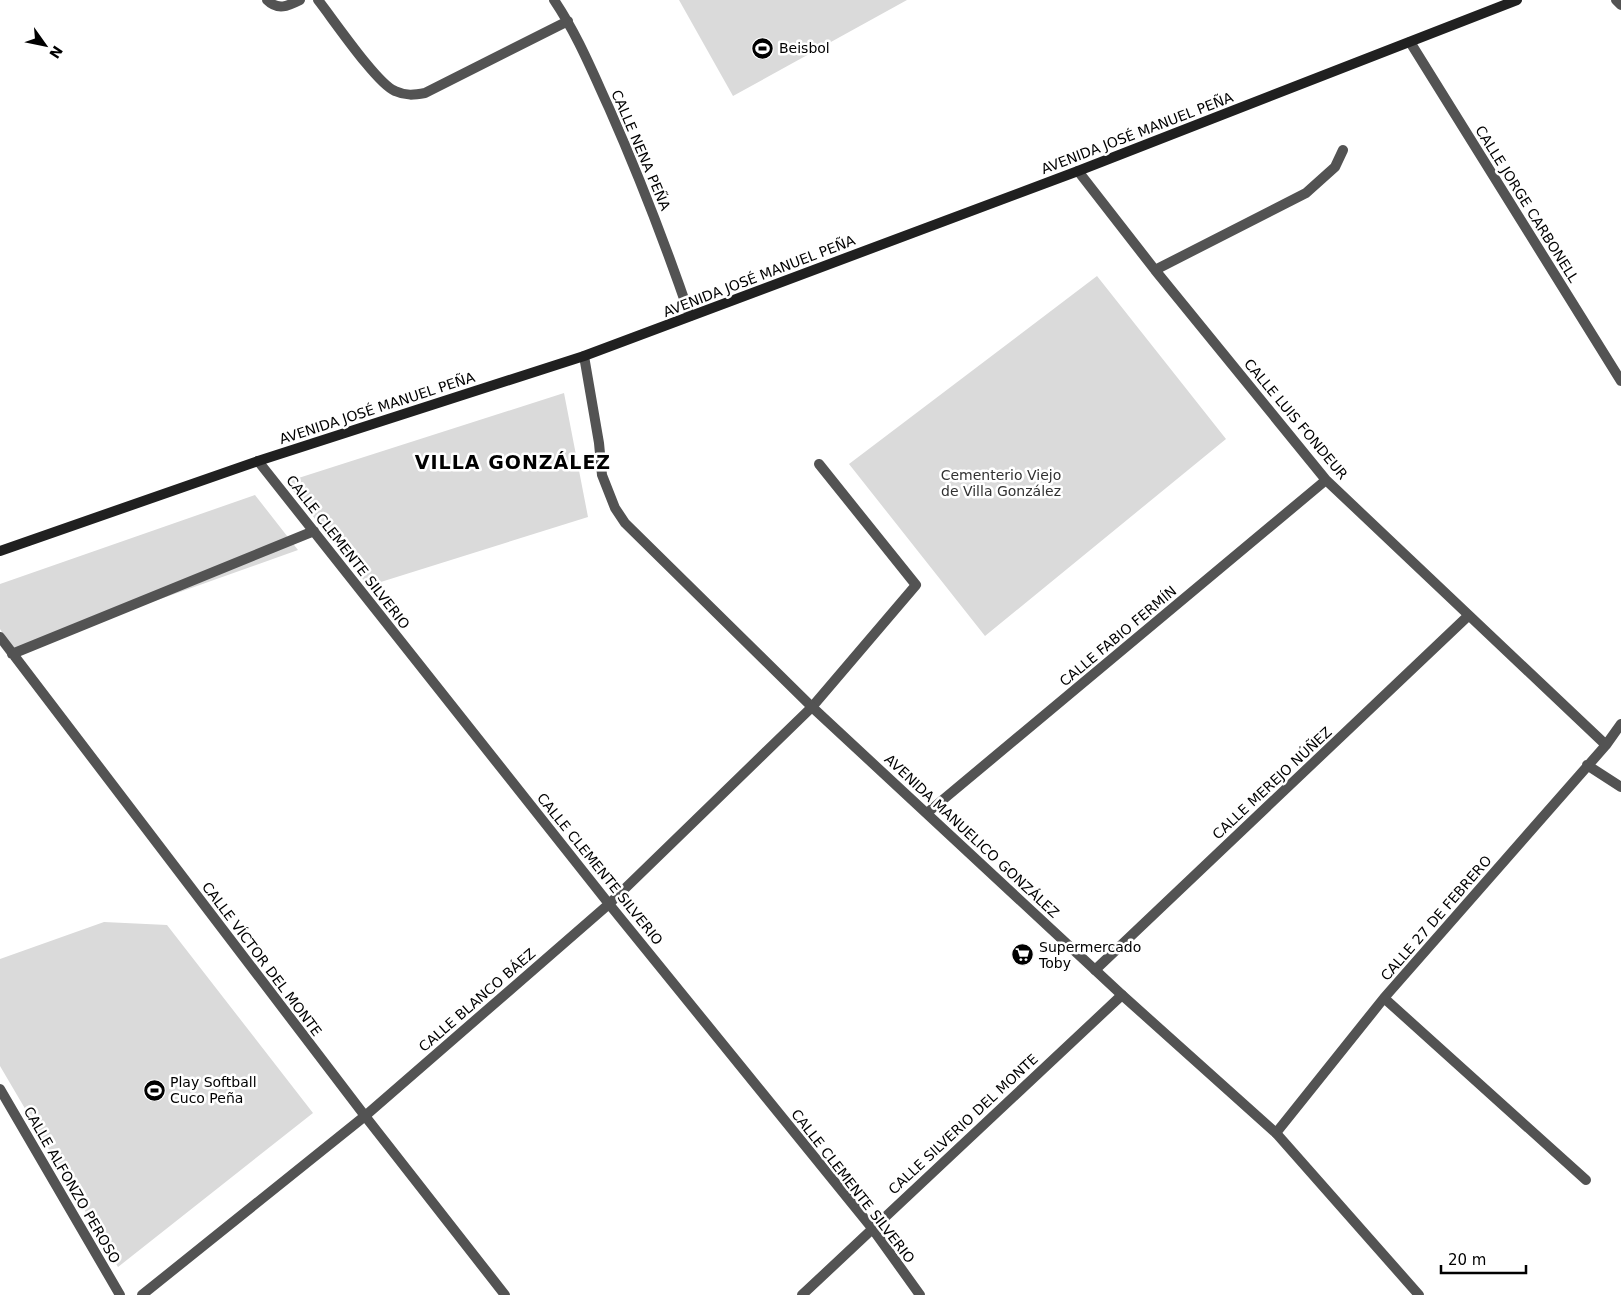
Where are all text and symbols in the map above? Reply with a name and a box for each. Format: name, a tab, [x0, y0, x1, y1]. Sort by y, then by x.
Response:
north arrow	[20, 20, 70, 70]
sports icon: Beisbol	[751, 36, 775, 60]
place label: Beisbol	[779, 40, 830, 56]
text: N	[46, 43, 66, 61]
street label: CALLE NENA PEÑA	[608, 87, 674, 213]
street label: AVENIDA JOSÉ MANUEL PEÑA	[1039, 89, 1236, 177]
street label: CALLE JORGE CARBONELL	[1472, 123, 1582, 285]
street label: AVENIDA JOSÉ MANUEL PEÑA	[661, 232, 858, 320]
street label: CALLE LUIS FONDEUR	[1241, 356, 1351, 483]
street label: AVENIDA JOSÉ MANUEL PEÑA	[277, 369, 477, 447]
district label: VILLA GONZÁLEZ	[415, 451, 611, 473]
park label: Cementerio Viejo de Villa González	[941, 467, 1061, 499]
street label: CALLE CLEMENTE SILVERIO	[283, 472, 413, 632]
street label: CALLE FABIO FERMÍN	[1057, 583, 1179, 689]
street label: CALLE MEREJO NÚÑEZ	[1208, 723, 1335, 842]
street label: AVENIDA MANUELICO GONZÁLEZ	[882, 751, 1062, 921]
street label: CALLE CLEMENTE SILVERIO	[534, 790, 666, 948]
street label: CALLE 27 DE FEBRERO	[1377, 852, 1495, 984]
street label: CALLE VÍCTOR DEL MONTE	[199, 879, 325, 1039]
place label: Supermercado Toby	[1038, 939, 1141, 971]
supermarket icon: Supermercado Toby	[1011, 943, 1035, 967]
street label: CALLE BLANCO BÁEZ	[416, 945, 538, 1055]
street label: CALLE SILVERIO DEL MONTE	[885, 1051, 1041, 1197]
place label: Play Softball Cuco Peña	[170, 1074, 257, 1106]
sports icon: Play Softball Cuco Peña	[142, 1078, 166, 1102]
street label: CALLE ALFONZO PEROSO	[21, 1104, 123, 1266]
street label: CALLE CLEMENTE SILVERIO	[788, 1106, 918, 1266]
scale bar	[1441, 1242, 1526, 1274]
text: 20 m	[1448, 1251, 1486, 1269]

